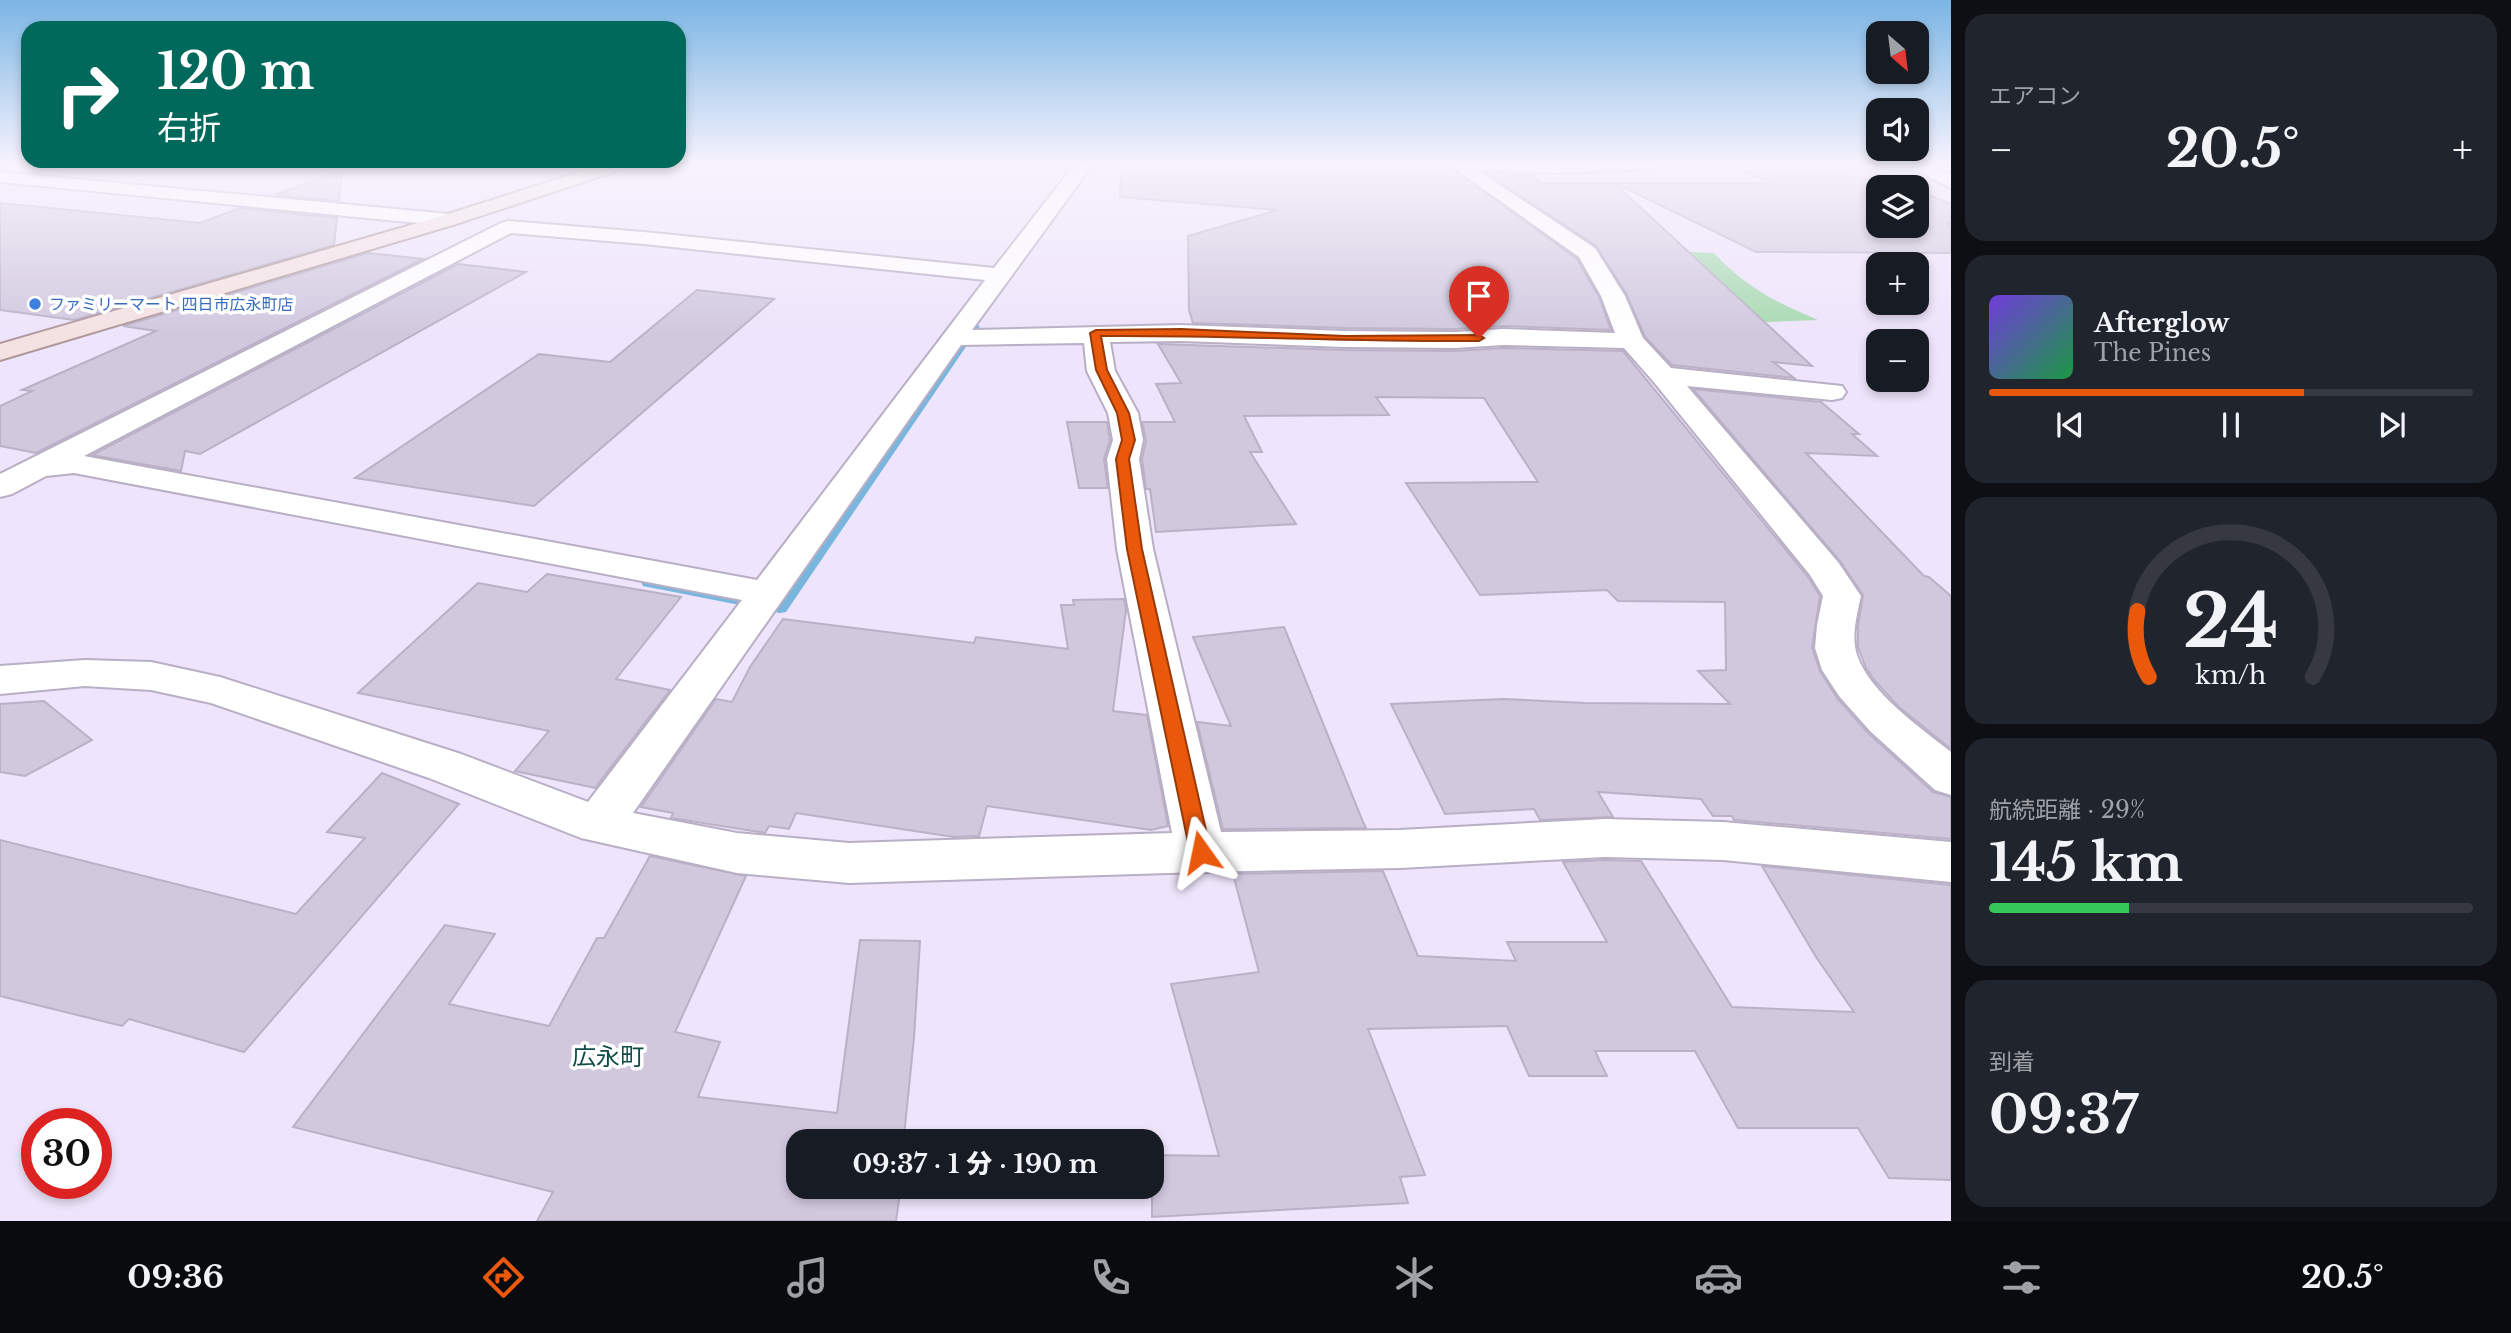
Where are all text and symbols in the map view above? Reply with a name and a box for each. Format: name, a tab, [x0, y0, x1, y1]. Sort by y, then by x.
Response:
north arrow	[1866, 21, 1928, 84]
map controls	[1866, 21, 1929, 392]
text: 120 m	[157, 41, 315, 102]
icon: right	[42, 49, 133, 140]
text: エアコン	[1989, 82, 2081, 110]
button: sound	[1866, 98, 1929, 161]
text: 右折	[157, 108, 221, 148]
text: 20.5°	[2166, 117, 2300, 181]
text: −	[1989, 126, 2013, 173]
text: +	[2452, 126, 2473, 173]
button: layers	[1866, 175, 1929, 238]
button: +	[1866, 252, 1929, 315]
pin	[1449, 266, 1509, 338]
icon: arrive	[1460, 277, 1498, 315]
place label: ファミリーマート 四日市広永町店	[49, 294, 294, 314]
marker: ファミリーマート 四日市広永町店	[27, 296, 43, 312]
text: Afterglow	[2094, 307, 2230, 339]
button: −	[1866, 329, 1929, 392]
text: The Pines	[2094, 339, 2211, 367]
icon: previous	[2051, 406, 2089, 444]
icon: pause	[2212, 406, 2250, 444]
icon: next	[2373, 406, 2411, 444]
text: 24	[2183, 576, 2279, 667]
text: km/h	[2196, 659, 2266, 690]
text: 航続距離 · 29%	[1989, 796, 2145, 824]
position arrow	[1164, 815, 1238, 889]
text: 145 km	[1989, 831, 2183, 895]
district label: 広永町	[572, 1042, 644, 1071]
text: 到着	[1989, 1048, 2035, 1076]
text: 09:37	[1989, 1083, 2138, 1147]
speed limit sign: 30	[21, 1108, 112, 1199]
text: 09:37 · 1 分 · 190 m	[852, 1148, 1098, 1180]
icon: directions	[479, 1253, 528, 1302]
icon: music	[783, 1253, 832, 1302]
icon: phone	[1086, 1253, 1135, 1302]
icon: climate	[1390, 1253, 1439, 1302]
icon: car	[1694, 1253, 1743, 1302]
icon: filters	[1997, 1253, 2046, 1302]
text: 09:36	[127, 1257, 224, 1297]
text: 20.5°	[2301, 1257, 2384, 1297]

